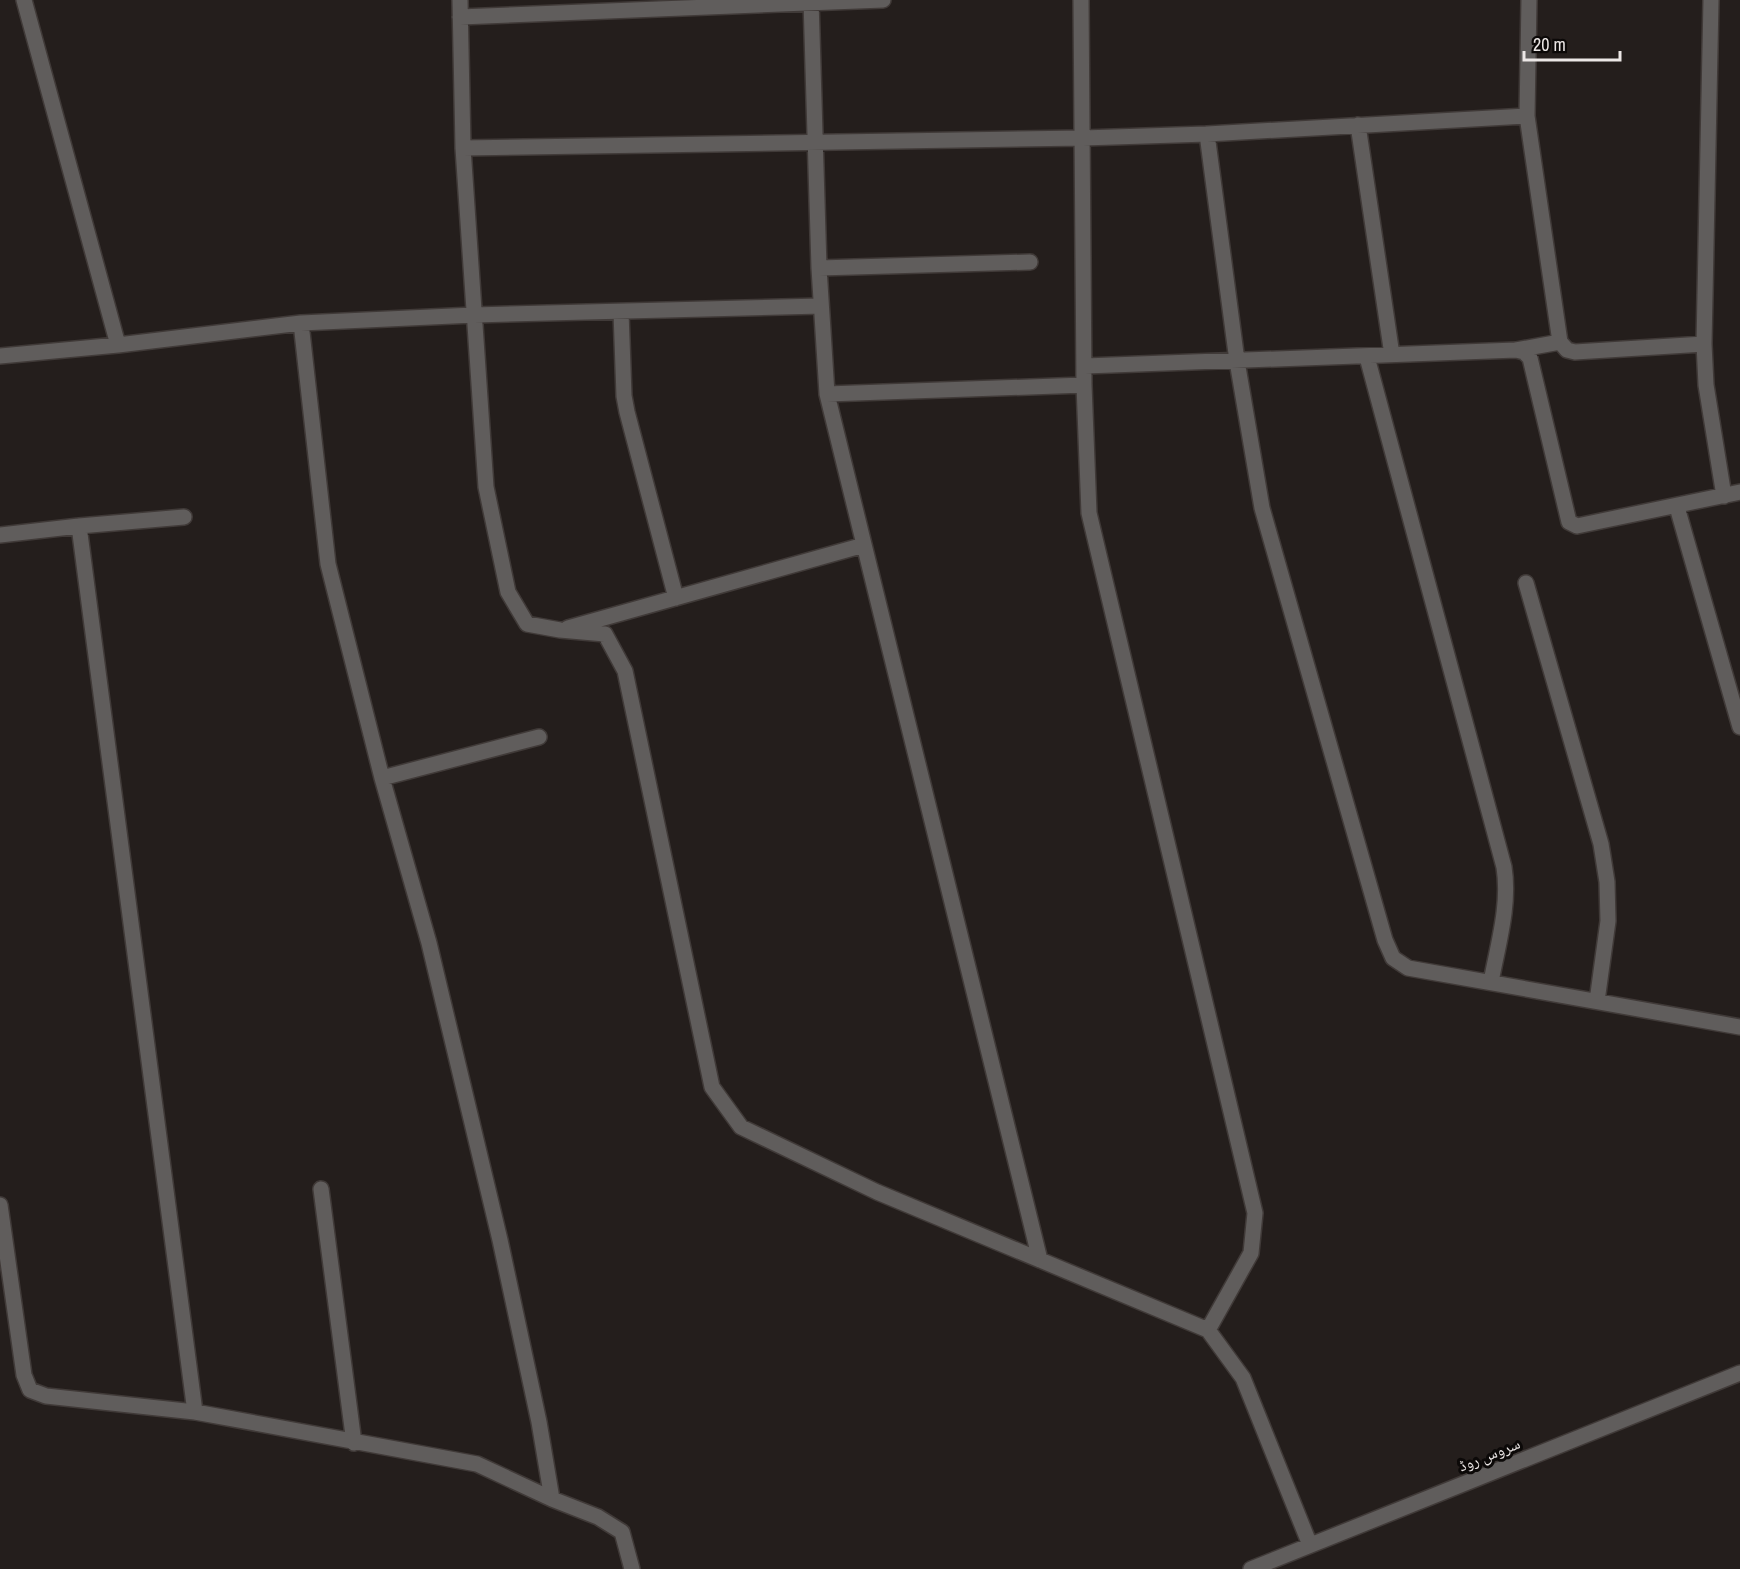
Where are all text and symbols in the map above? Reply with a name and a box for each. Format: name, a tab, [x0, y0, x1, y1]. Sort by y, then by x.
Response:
scale bar	[1524, 24, 1620, 62]
text: 20 m	[1533, 32, 1566, 57]
street label: سروس روڈ	[1455, 1432, 1523, 1476]

